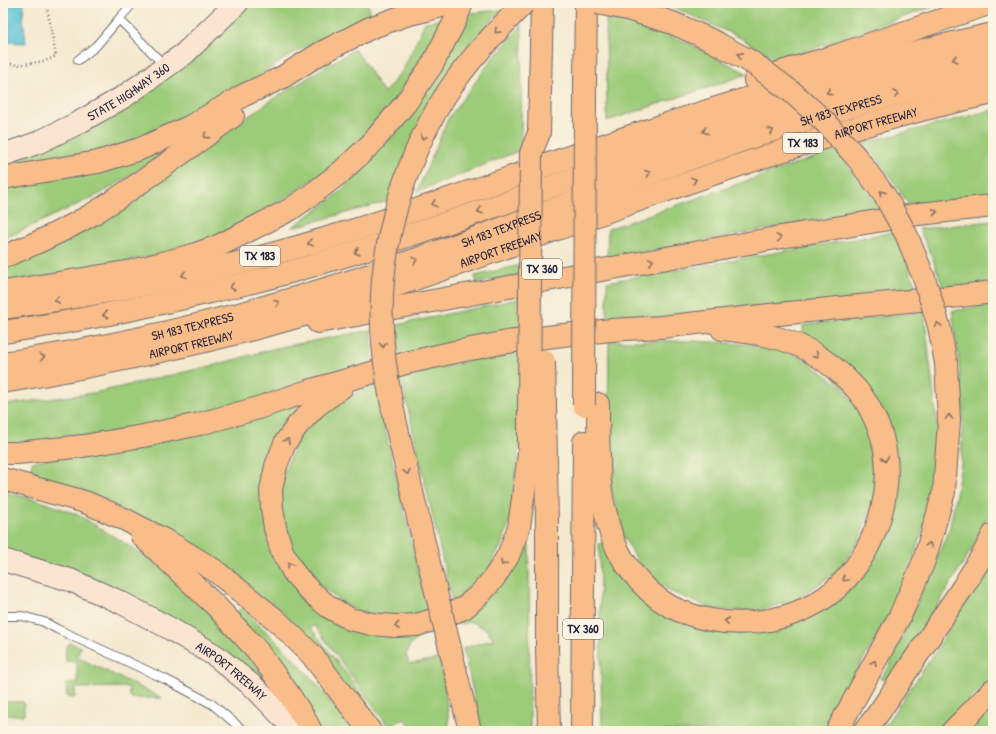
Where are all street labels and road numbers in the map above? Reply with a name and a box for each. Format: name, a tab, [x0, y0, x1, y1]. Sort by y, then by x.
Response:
street label: STATE HIGHWAY 360	[84, 58, 173, 125]
street label: SH 183 TEXPRESS	[798, 90, 884, 130]
street label: AIRPORT FREEWAY	[832, 102, 920, 143]
road number: TX 183	[783, 133, 823, 153]
street label: SH 183 TEXPRESS	[459, 206, 544, 252]
street label: AIRPORT FREEWAY	[457, 226, 545, 272]
road number: TX 183	[240, 246, 280, 266]
road number: TX 360	[522, 259, 562, 279]
street label: SH 183 TEXPRESS	[150, 307, 235, 344]
street label: AIRPORT FREEWAY	[147, 325, 236, 363]
road number: TX 360	[563, 619, 603, 639]
street label: AIRPORT FREEWAY	[193, 637, 271, 704]

